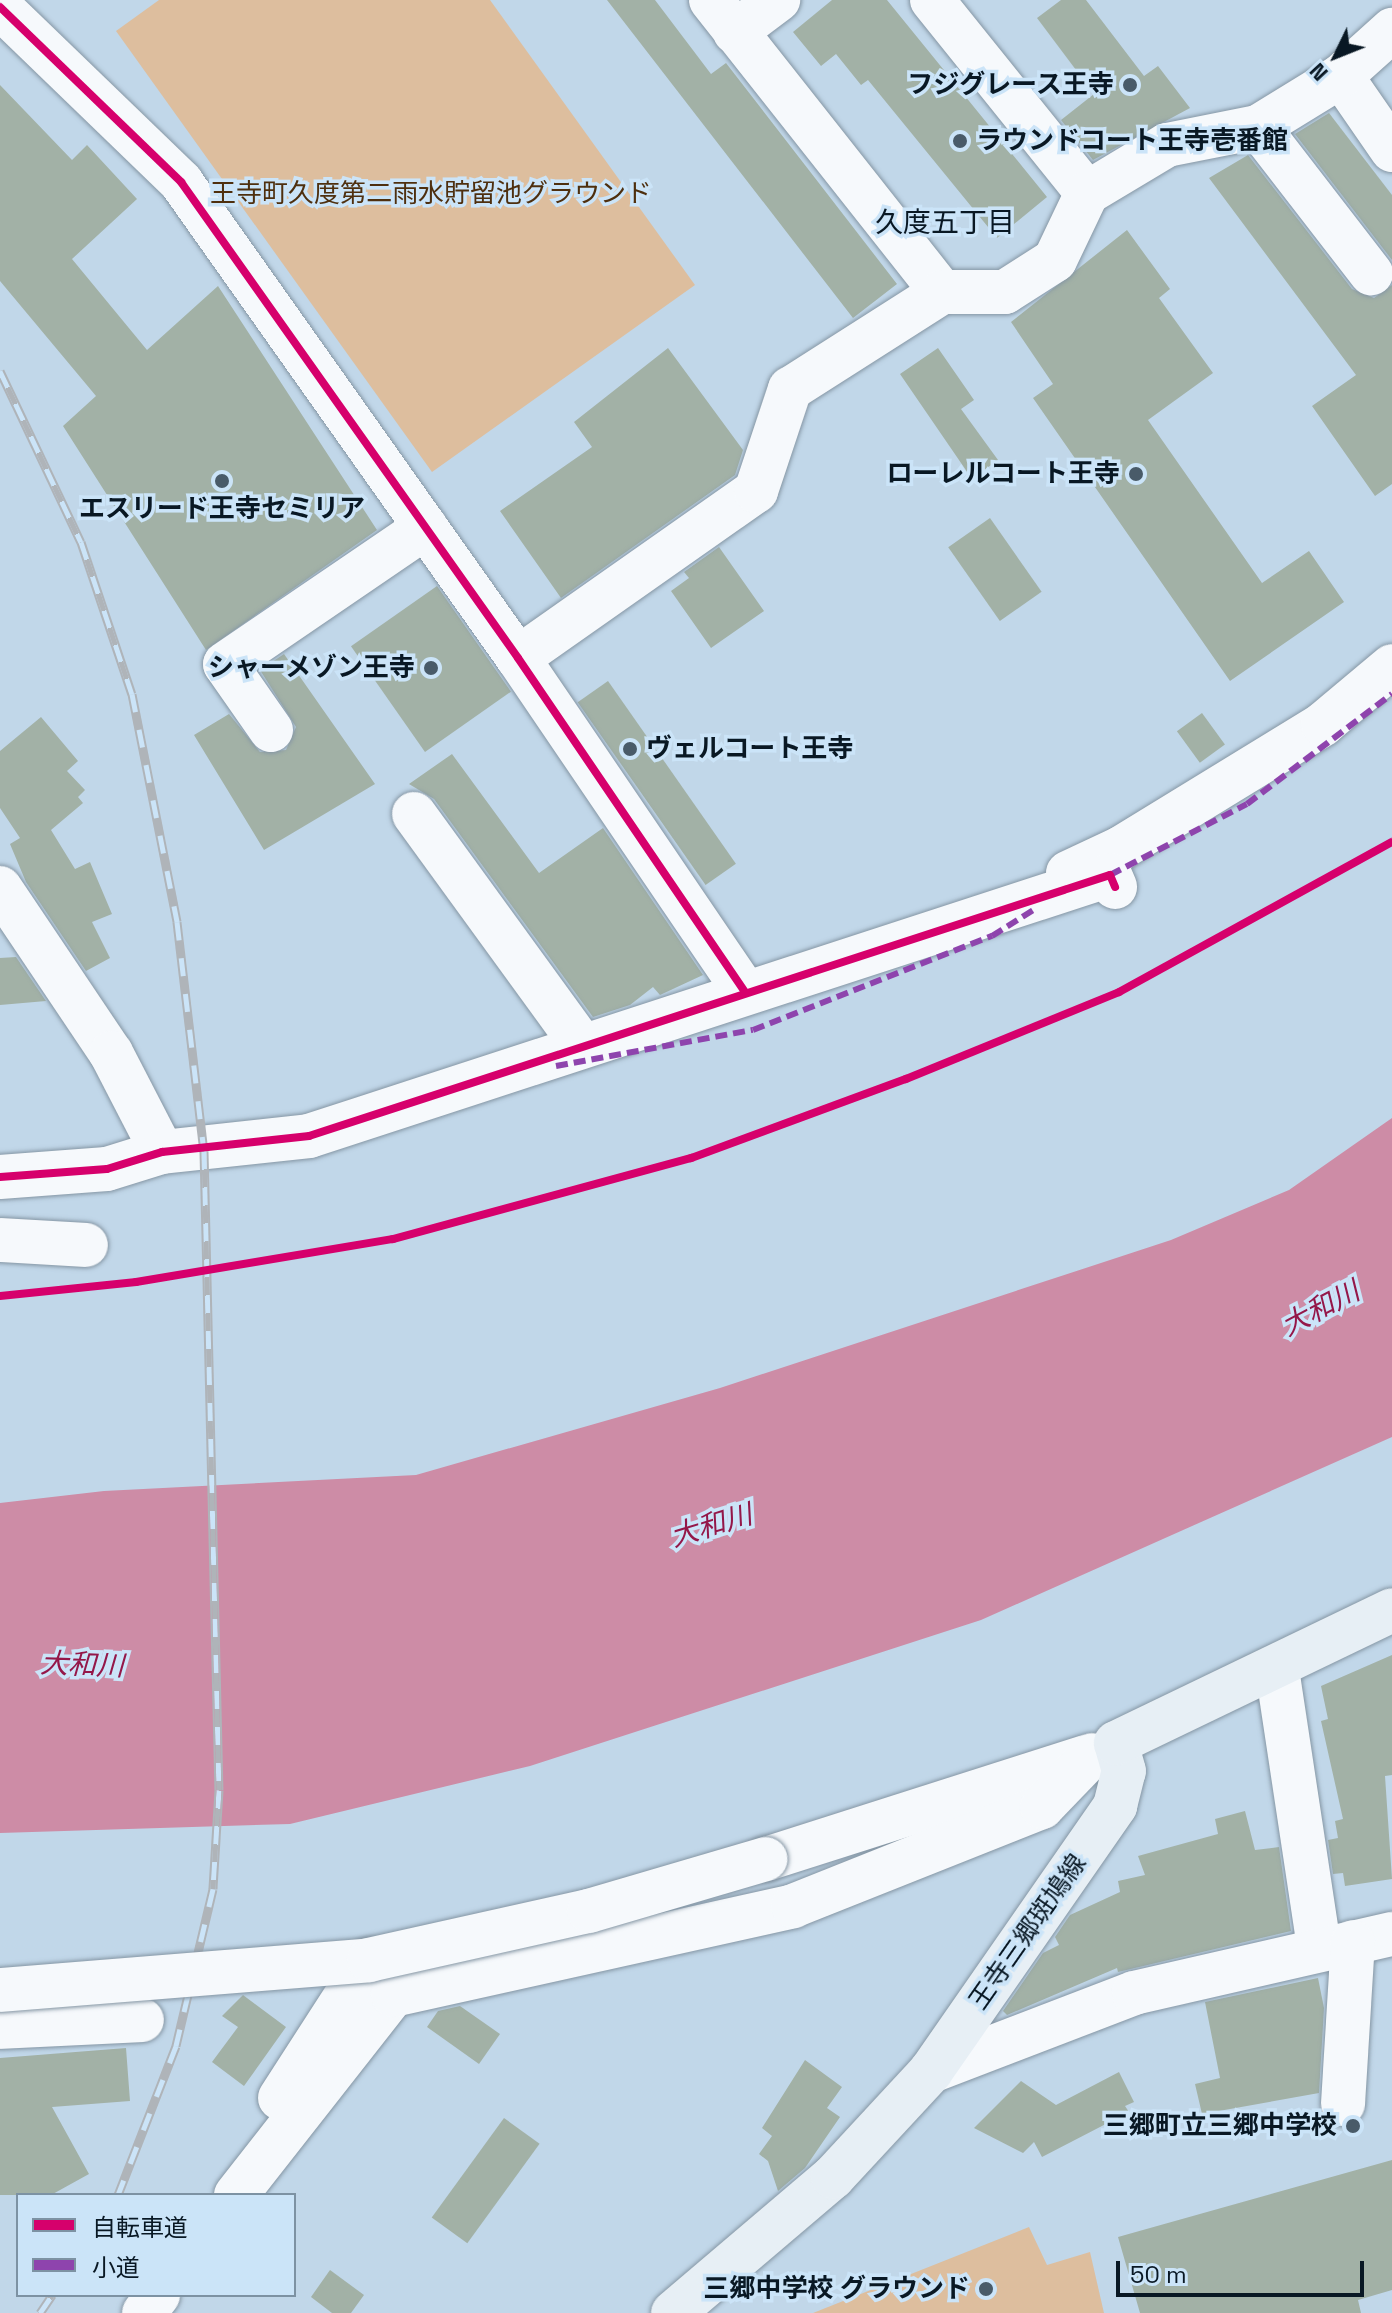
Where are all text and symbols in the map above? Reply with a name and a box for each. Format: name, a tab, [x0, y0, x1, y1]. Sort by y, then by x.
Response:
north arrow	[1296, 16, 1376, 96]
text: N	[1303, 57, 1334, 87]
place label: フジグレース王寺	[906, 69, 1114, 101]
marker: フジグレース王寺	[1121, 76, 1139, 94]
place label: ラウンドコート王寺壱番館	[976, 125, 1288, 157]
marker: ラウンドコート王寺壱番館	[951, 132, 969, 150]
park label: 王寺町久度第二雨水貯留池グラウンド	[210, 178, 652, 210]
district label: 久度五丁目	[875, 205, 1015, 239]
place label: ローレルコート王寺	[886, 458, 1120, 490]
marker: ローレルコート王寺	[1127, 465, 1145, 483]
marker: エスリード王寺セミリア	[213, 472, 231, 490]
place label: エスリード王寺セミリア	[79, 493, 365, 525]
place label: シャーメゾン王寺	[207, 652, 415, 684]
marker: シャーメゾン王寺	[422, 659, 440, 677]
place label: ヴェルコート王寺	[646, 733, 854, 765]
marker: ヴェルコート王寺	[621, 740, 639, 758]
water label: 大和川	[1275, 1273, 1365, 1343]
water label: 大和川	[666, 1497, 756, 1553]
water label: 大和川	[39, 1646, 125, 1682]
street label: 王寺三郷斑鳩線	[963, 1849, 1093, 2015]
place label: 三郷町立三郷中学校	[1103, 2110, 1337, 2142]
marker: 三郷町立三郷中学校	[1344, 2117, 1362, 2135]
legend	[16, 2193, 296, 2297]
text: 自転車道	[92, 2212, 188, 2243]
scale bar	[1120, 2245, 1368, 2295]
text: 小道	[92, 2252, 140, 2283]
text: 50 m	[1130, 2259, 1187, 2290]
place label: 三郷中学校 グラウンド	[703, 2273, 970, 2305]
marker: 三郷中学校 グラウンド	[977, 2280, 995, 2298]

